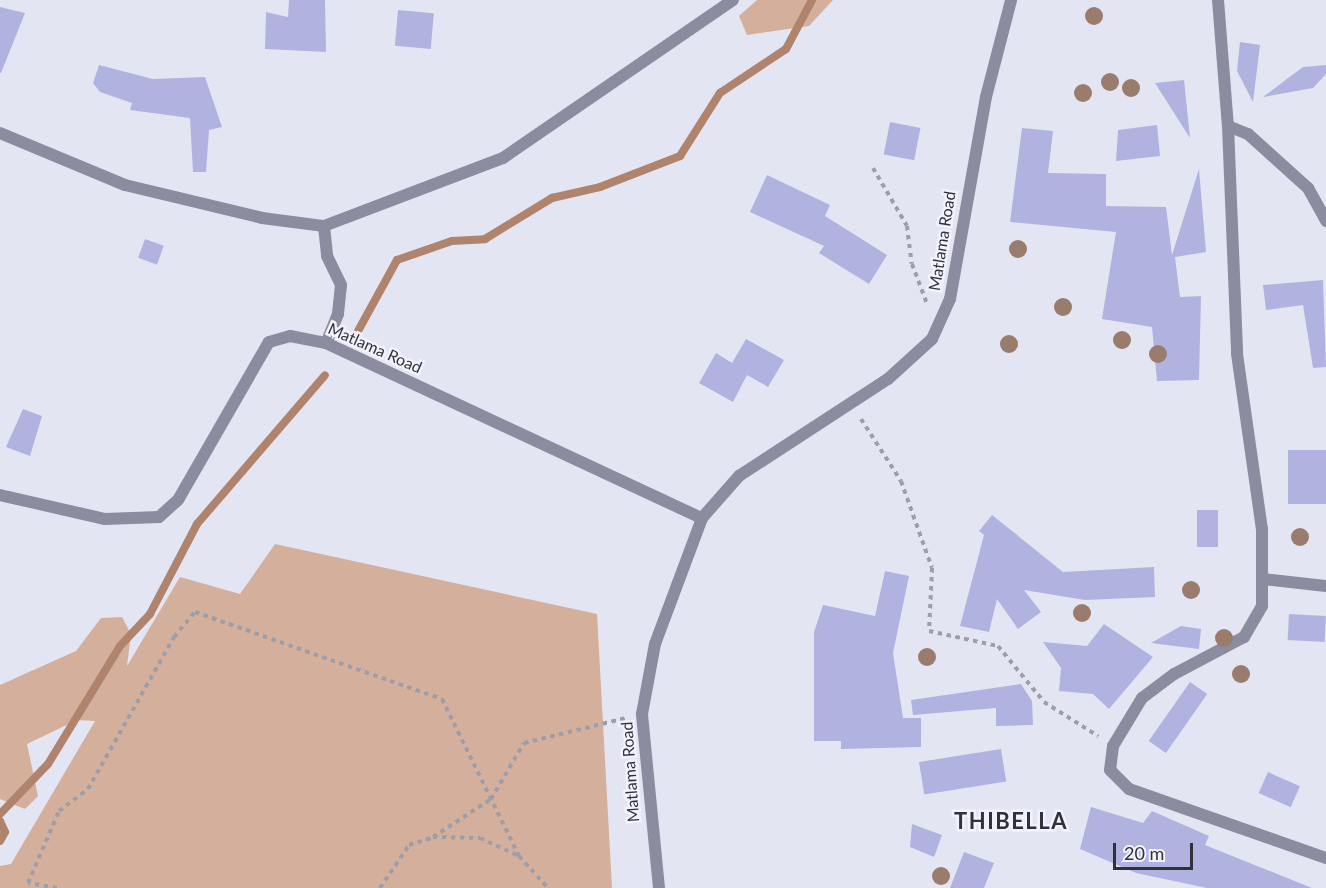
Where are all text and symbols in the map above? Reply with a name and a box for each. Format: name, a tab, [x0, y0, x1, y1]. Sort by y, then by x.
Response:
street label: Matlama Road	[925, 190, 959, 292]
street label: Matlama Road	[325, 319, 425, 377]
street label: Matlama Road	[617, 721, 643, 823]
district label: THIBELLA	[954, 808, 1068, 834]
scale bar	[1116, 831, 1196, 869]
text: 20 m	[1124, 842, 1164, 864]

